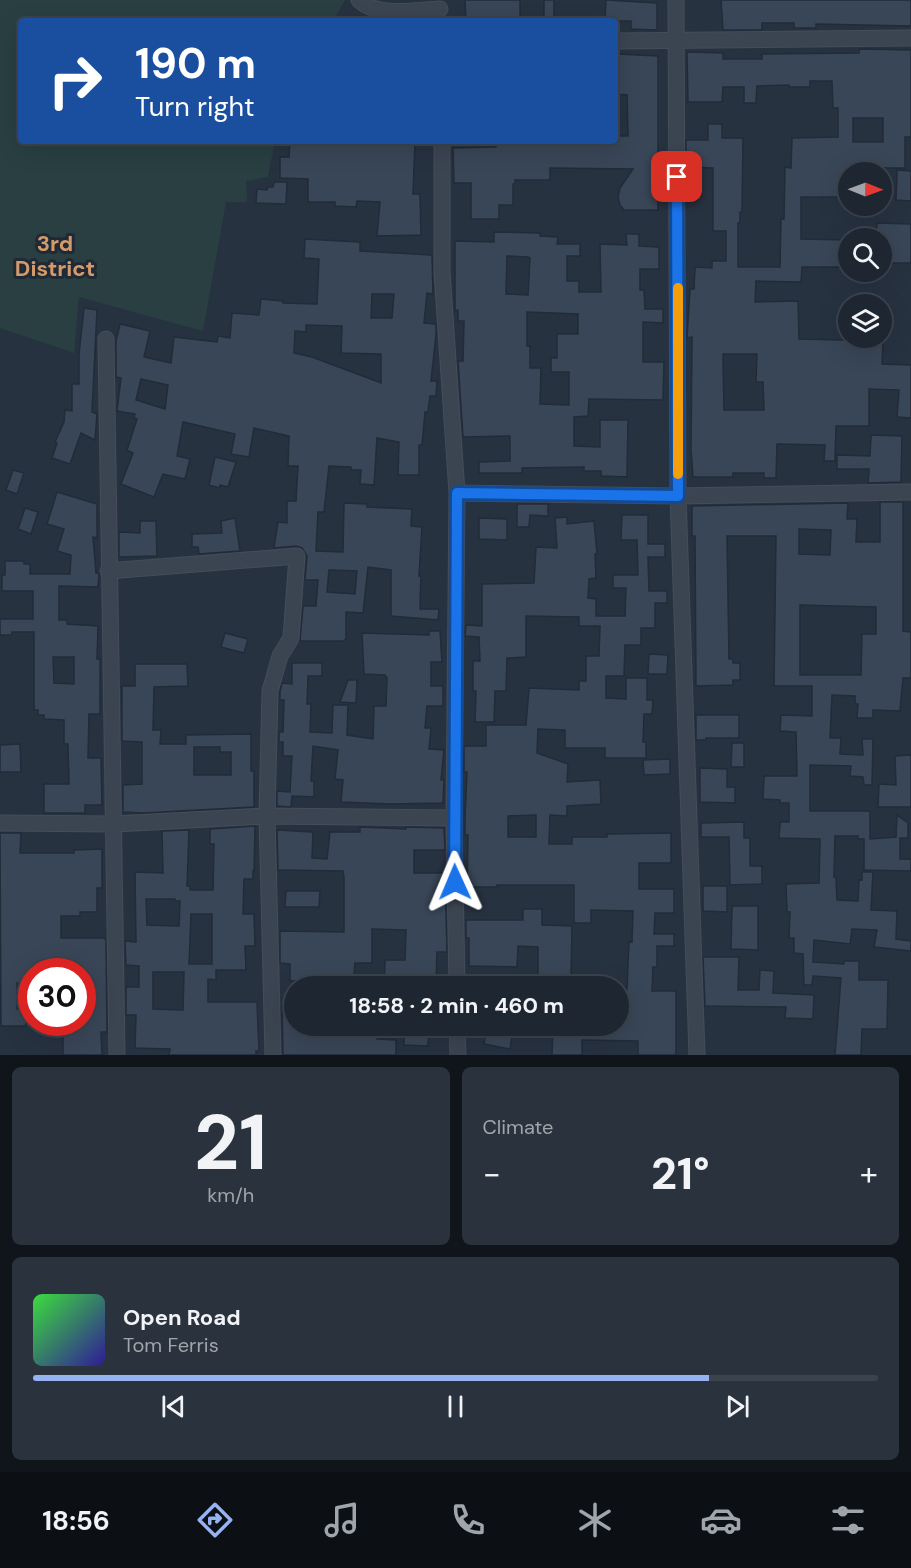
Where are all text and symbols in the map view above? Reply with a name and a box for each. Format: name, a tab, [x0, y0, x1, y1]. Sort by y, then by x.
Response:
text: 190 m	[135, 36, 256, 91]
icon: right	[36, 42, 114, 120]
text: Turn right	[135, 89, 255, 124]
pin	[651, 151, 702, 202]
icon: arrive	[660, 160, 693, 193]
north arrow	[838, 162, 892, 216]
map controls	[838, 162, 892, 348]
button: search	[838, 228, 892, 282]
district label: 3rd District	[15, 229, 95, 283]
button: layers	[838, 294, 892, 348]
position arrow	[423, 850, 487, 914]
speed limit sign: 30	[18, 958, 96, 1036]
text: 18:58 · 2 min · 460 m	[349, 991, 564, 1020]
text: 21	[194, 1092, 267, 1193]
text: Climate	[483, 1114, 553, 1140]
text: 21°	[651, 1144, 710, 1203]
text: −	[483, 1152, 501, 1195]
text: +	[860, 1152, 878, 1195]
text: km/h	[207, 1182, 254, 1208]
text: Open Road	[123, 1303, 241, 1332]
text: Tom Ferris	[123, 1332, 219, 1358]
icon: previous	[157, 1390, 190, 1423]
icon: pause	[439, 1390, 472, 1423]
icon: next	[721, 1390, 754, 1423]
icon: directions	[194, 1499, 236, 1541]
icon: music	[321, 1499, 363, 1541]
icon: phone	[447, 1499, 489, 1541]
icon: climate	[574, 1499, 616, 1541]
icon: car	[700, 1499, 742, 1541]
icon: filters	[827, 1499, 869, 1541]
text: 18:56	[42, 1503, 110, 1538]

